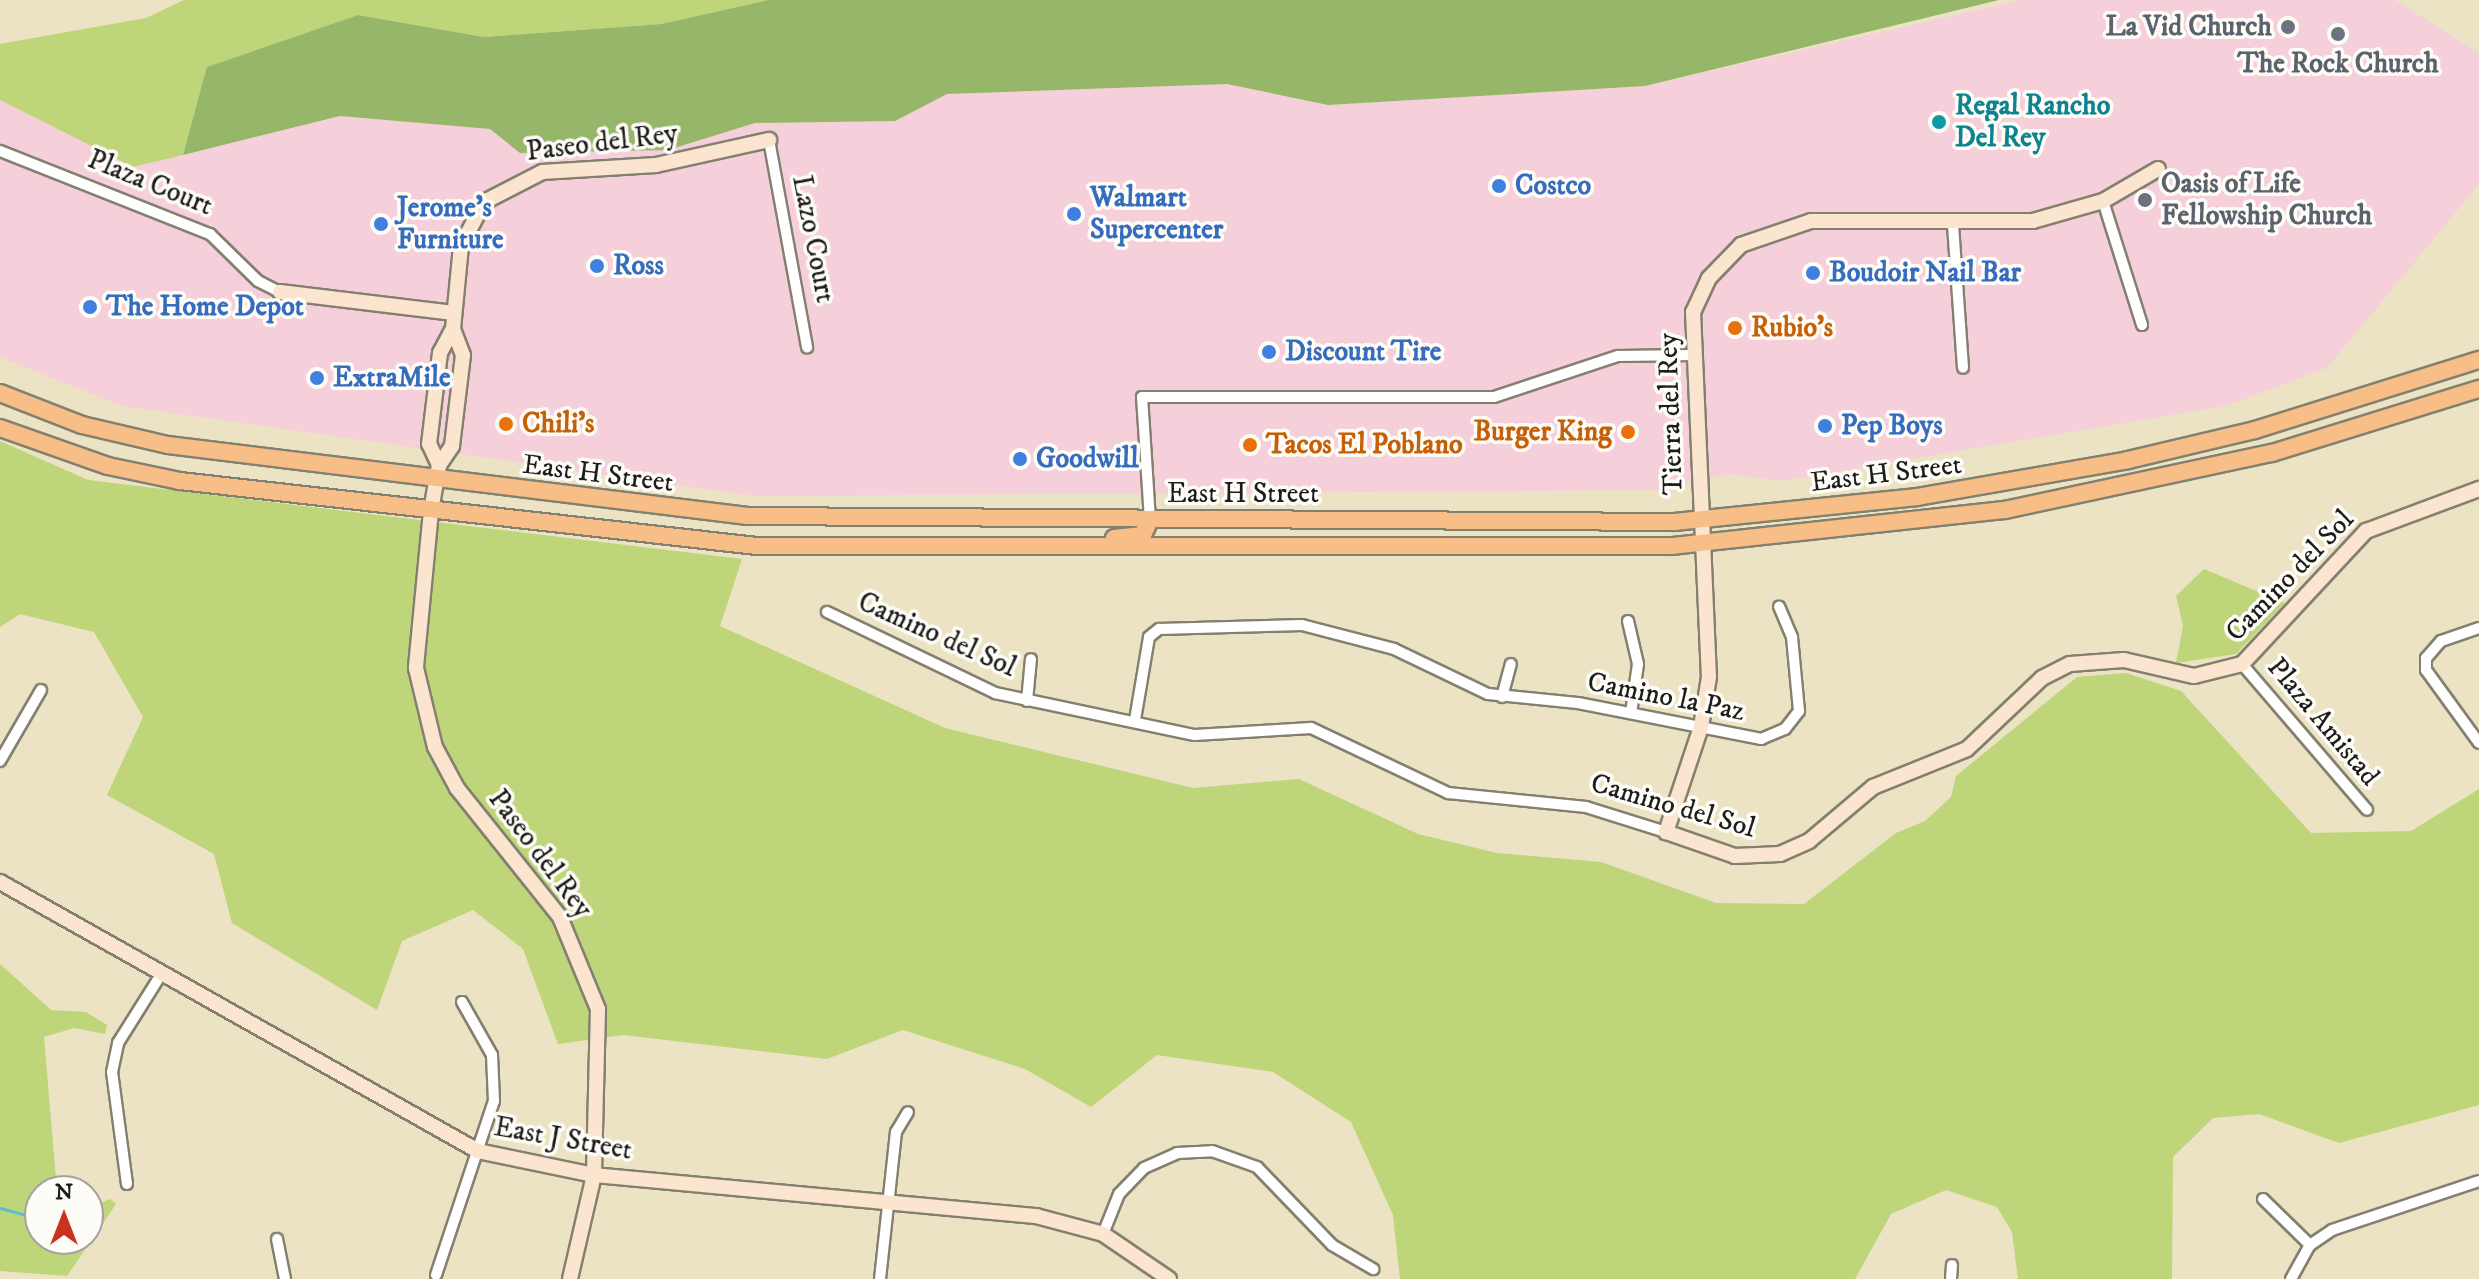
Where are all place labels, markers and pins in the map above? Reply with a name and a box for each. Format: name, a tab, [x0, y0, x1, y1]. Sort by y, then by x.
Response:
place label: La Vid Church	[2105, 10, 2272, 44]
marker: La Vid Church	[2279, 18, 2297, 36]
marker: The Rock Church	[2329, 25, 2347, 43]
place label: The Rock Church	[2237, 47, 2439, 81]
place label: Regal Rancho Del Rey	[1955, 89, 2110, 155]
marker: Regal Rancho Del Rey	[1930, 113, 1948, 131]
place label: Oasis of Life Fellowship Church	[2161, 167, 2372, 233]
place label: Costco	[1515, 169, 1591, 203]
marker: Costco	[1490, 177, 1508, 195]
place label: Walmart Supercenter	[1090, 181, 1223, 247]
place label: Jerome's Furniture	[397, 191, 504, 257]
marker: Oasis of Life Fellowship Church	[2136, 191, 2154, 209]
marker: Walmart Supercenter	[1065, 205, 1083, 223]
marker: Jerome's Furniture	[372, 215, 390, 233]
place label: Ross	[613, 249, 664, 283]
place label: Boudoir Nail Bar	[1829, 256, 2021, 290]
marker: Ross	[588, 257, 606, 275]
marker: Boudoir Nail Bar	[1804, 264, 1822, 282]
place label: The Home Depot	[106, 290, 304, 324]
marker: The Home Depot	[81, 298, 99, 316]
place label: Rubio's	[1751, 311, 1833, 345]
marker: Rubio's	[1726, 319, 1744, 337]
place label: Discount Tire	[1285, 335, 1441, 369]
marker: Discount Tire	[1260, 343, 1278, 361]
place label: ExtraMile	[333, 361, 451, 395]
marker: ExtraMile	[308, 369, 326, 387]
place label: Chili's	[522, 407, 594, 441]
place label: Pep Boys	[1841, 409, 1942, 443]
marker: Chili's	[497, 415, 515, 433]
place label: Burger King	[1474, 415, 1612, 449]
marker: Pep Boys	[1816, 417, 1834, 435]
marker: Burger King	[1619, 423, 1637, 441]
place label: Tacos El Poblano	[1266, 428, 1463, 462]
marker: Tacos El Poblano	[1241, 436, 1259, 454]
place label: Goodwill	[1036, 442, 1139, 476]
marker: Goodwill	[1011, 450, 1029, 468]

